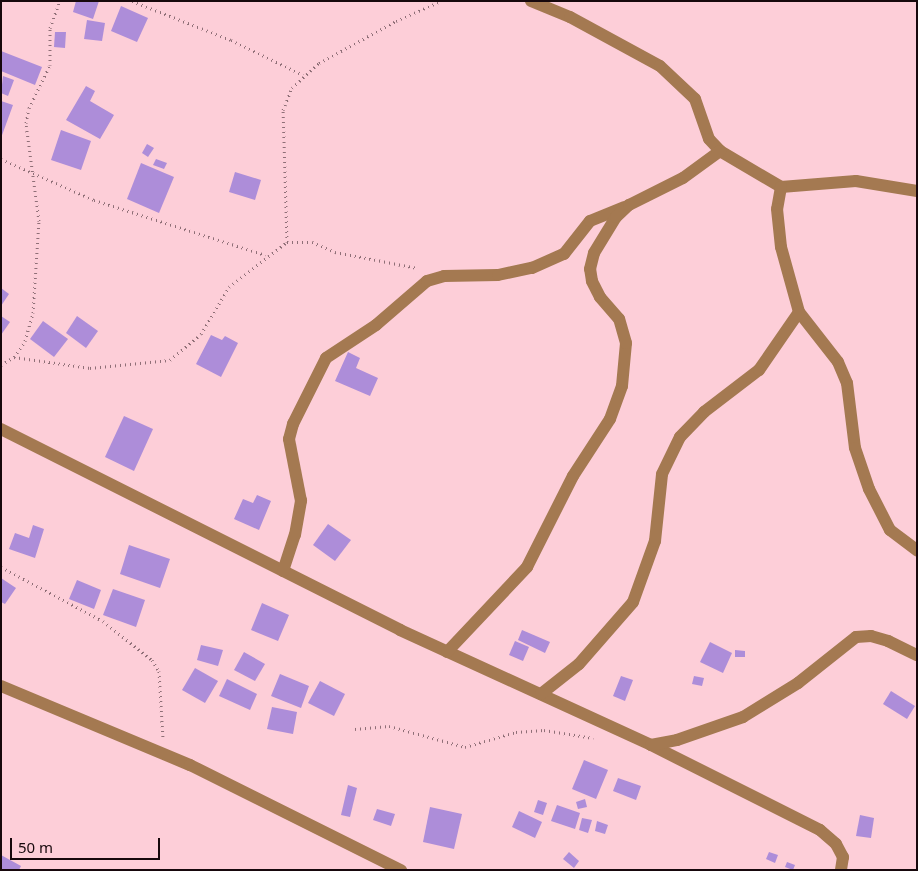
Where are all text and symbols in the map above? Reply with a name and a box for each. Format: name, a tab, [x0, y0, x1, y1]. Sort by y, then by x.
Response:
scale bar	[12, 828, 162, 860]
text: 50 m	[18, 837, 53, 857]

